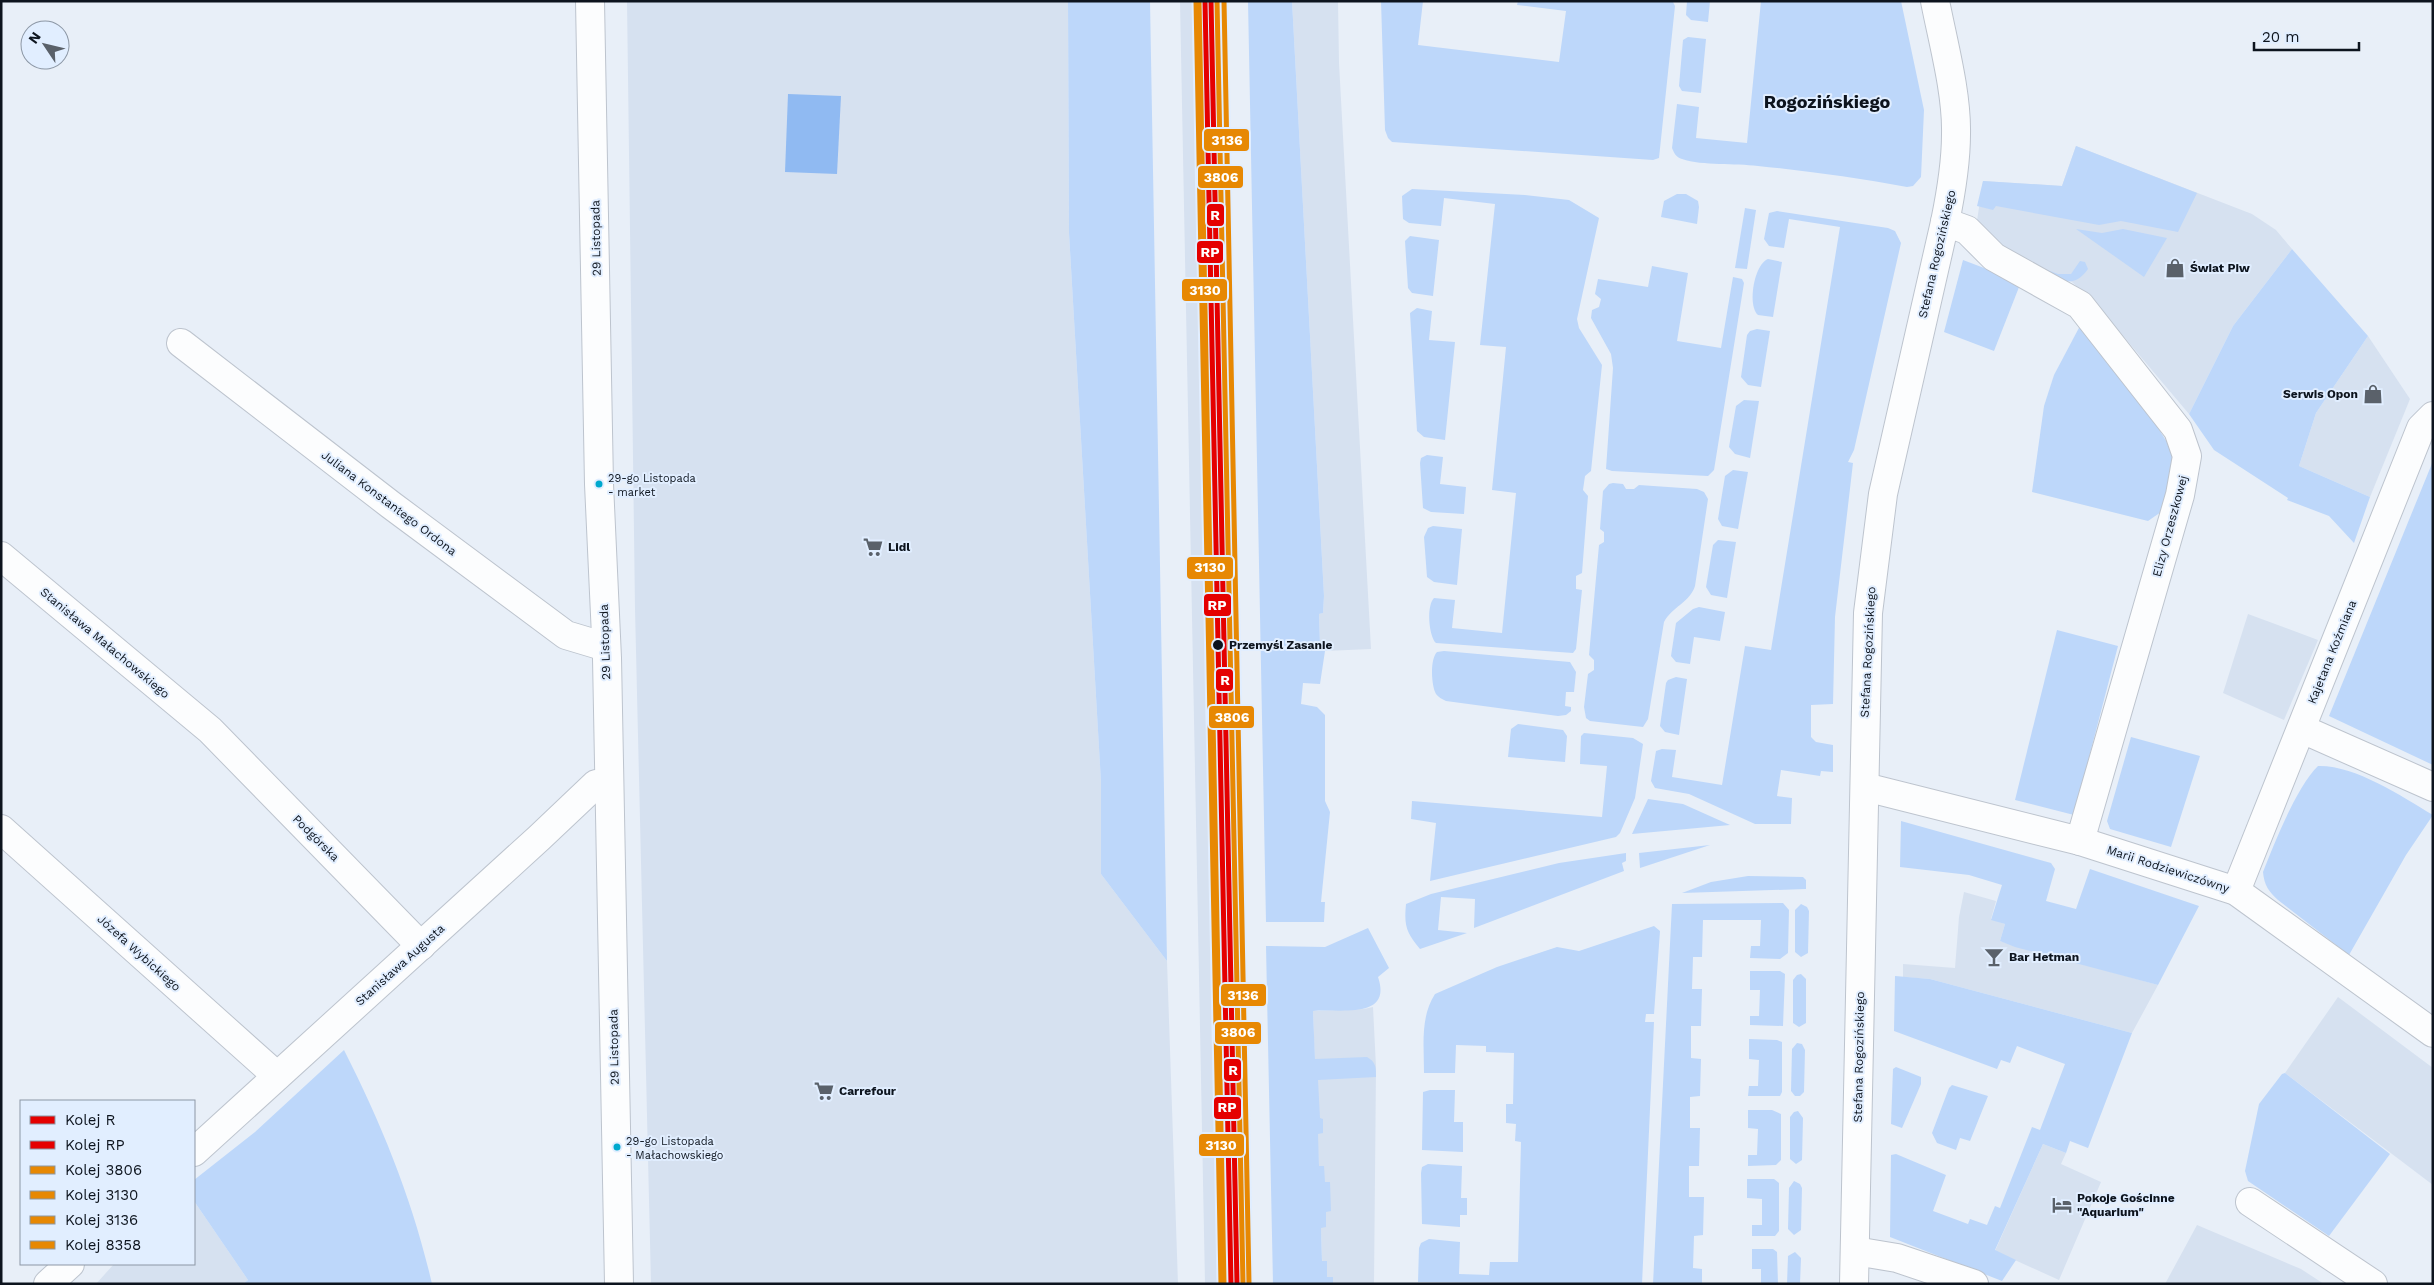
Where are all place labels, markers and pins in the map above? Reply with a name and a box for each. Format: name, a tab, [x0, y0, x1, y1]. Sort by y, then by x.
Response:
shop icon: Świat Piw	[2164, 257, 2186, 279]
place label: Świat Piw	[2190, 261, 2250, 275]
shop icon: Serwis Opon	[2362, 383, 2384, 405]
place label: Serwis Opon	[2283, 387, 2358, 401]
place label: 29-go Listopada - market	[608, 472, 696, 499]
marker: 29-go Listopada - market	[594, 479, 604, 489]
supermarket icon: Lidl	[862, 536, 884, 558]
place label: Lidl	[888, 540, 910, 554]
marker: Przemyśl Zasanie	[1211, 638, 1225, 652]
place label: Przemyśl Zasanie	[1229, 638, 1332, 652]
bar icon: Bar Hetman	[1983, 946, 2005, 968]
place label: Bar Hetman	[2009, 950, 2079, 964]
supermarket icon: Carrefour	[813, 1080, 835, 1102]
place label: Carrefour	[839, 1084, 897, 1098]
place label: 29-go Listopada - Małachowskiego	[626, 1135, 723, 1162]
marker: 29-go Listopada - Małachowskiego	[612, 1142, 622, 1152]
place label: Pokoje Gościnne "Aquarium"	[2077, 1191, 2175, 1219]
hotel icon: Pokoje Gościnne "Aquarium"	[2051, 1194, 2073, 1216]

